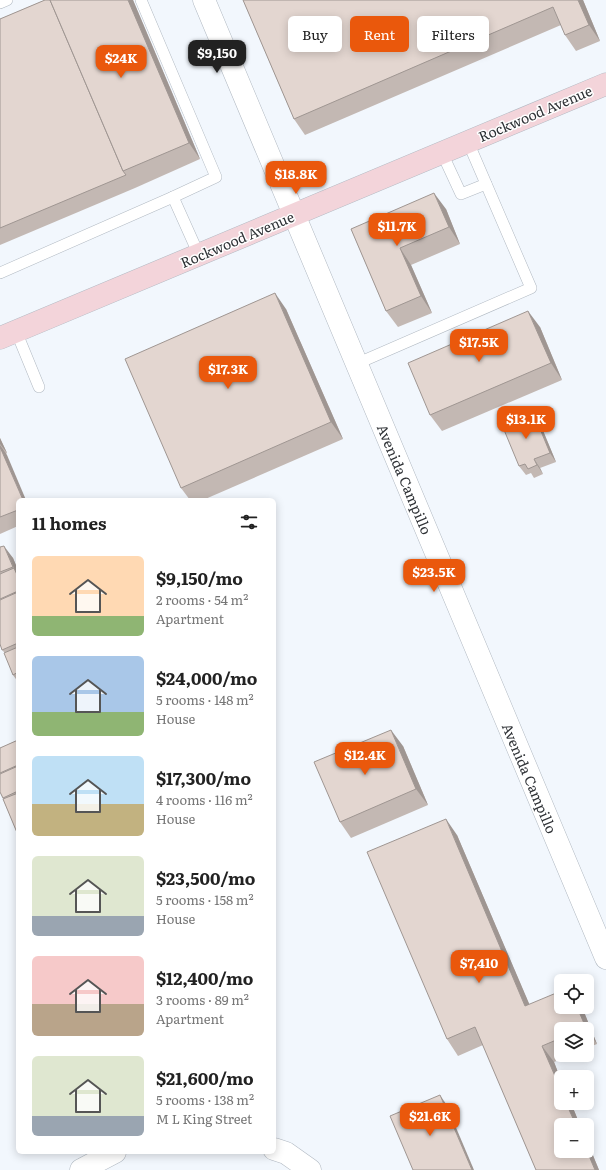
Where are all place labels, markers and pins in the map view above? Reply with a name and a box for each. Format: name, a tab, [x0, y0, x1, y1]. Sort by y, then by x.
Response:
pin: $9,150	[184, 40, 250, 74]
pin: $24K	[97, 45, 145, 79]
pin: $18.8K	[263, 161, 329, 195]
pin: $11.7K	[364, 213, 430, 247]
pin: $17.5K	[446, 329, 512, 363]
pin: $17.3K	[195, 356, 261, 390]
pin: $13.1K	[493, 406, 559, 440]
pin: $23.5K	[401, 559, 467, 593]
pin: $12.4K	[332, 742, 398, 776]
pin: $7,410	[446, 950, 512, 984]
pin: $21.6K	[397, 1103, 463, 1137]

